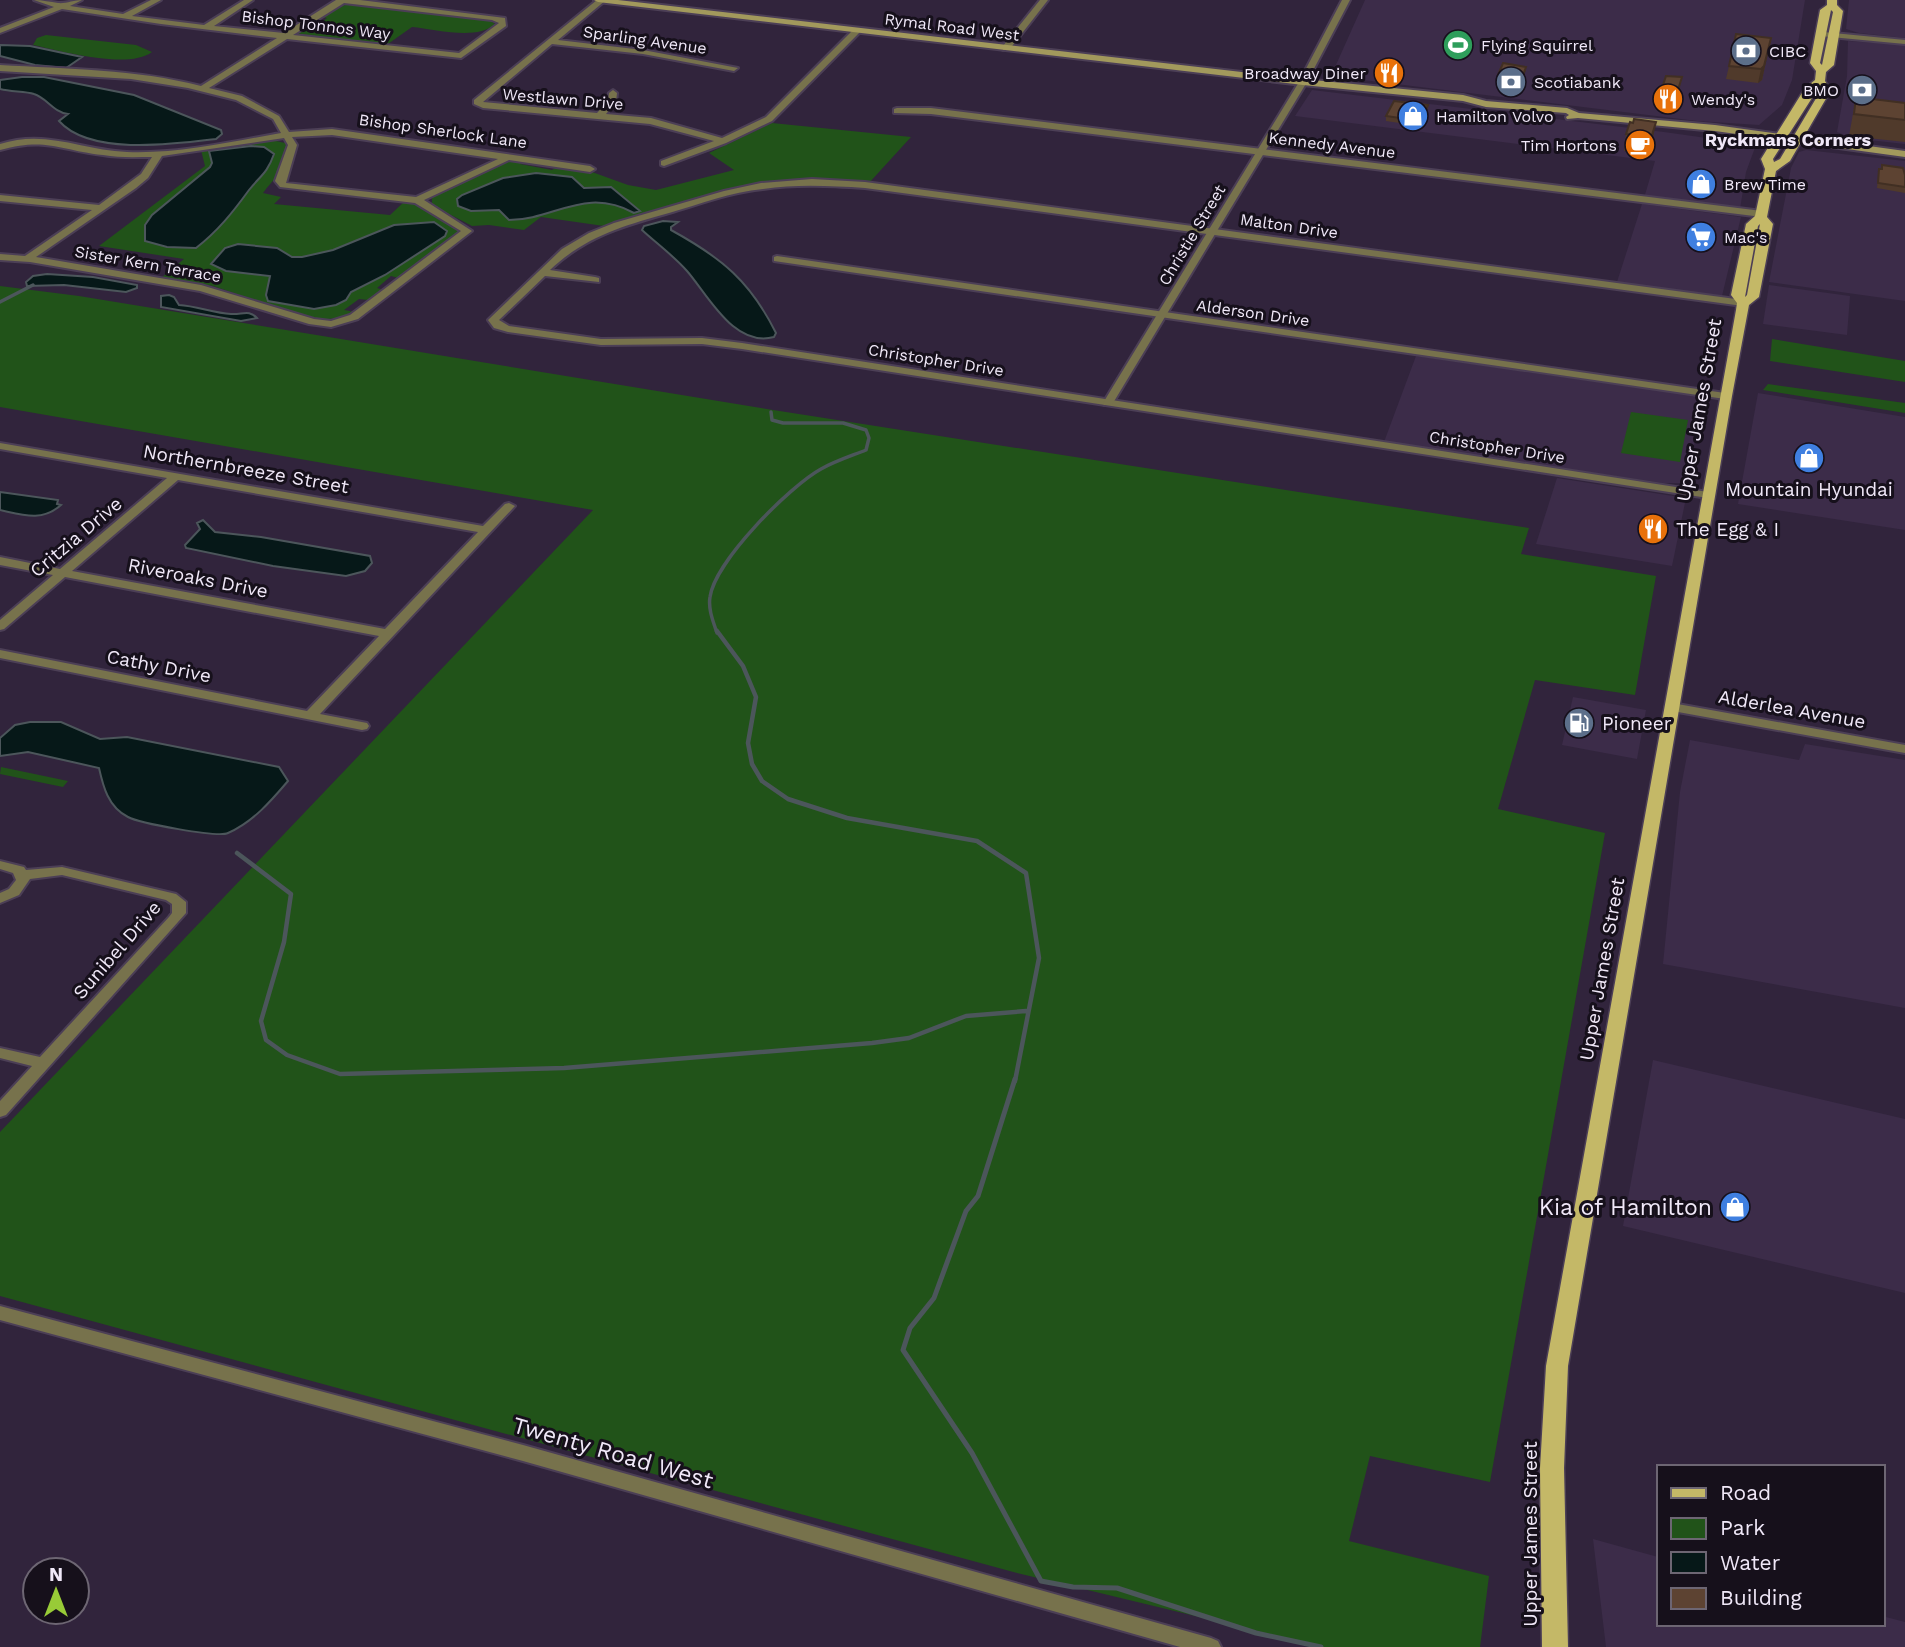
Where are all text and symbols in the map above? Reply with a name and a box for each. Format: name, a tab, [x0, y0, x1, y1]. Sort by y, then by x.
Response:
street label: Bishop Tonnos Way	[241, 6, 392, 44]
street label: Rymal Road West	[883, 9, 1021, 45]
street label: Sparling Avenue	[582, 22, 708, 58]
sports icon: Flying Squirrel	[1441, 28, 1475, 62]
bank icon: CIBC	[1729, 34, 1763, 68]
place label: Flying Squirrel	[1481, 36, 1593, 55]
place label: CIBC	[1769, 42, 1806, 61]
restaurant icon: Broadway Diner	[1372, 56, 1406, 90]
place label: Broadway Diner	[1244, 64, 1366, 83]
bank icon: Scotiabank	[1494, 65, 1528, 99]
place label: Scotiabank	[1534, 73, 1621, 92]
bank icon: BMO	[1845, 73, 1879, 107]
place label: BMO	[1803, 81, 1839, 100]
restaurant icon: Wendy's	[1651, 82, 1685, 116]
street label: Westlawn Drive	[502, 84, 624, 114]
place label: Wendy's	[1691, 90, 1755, 109]
shop icon: Hamilton Volvo	[1396, 99, 1430, 133]
place label: Hamilton Volvo	[1436, 107, 1554, 126]
street label: Bishop Sherlock Lane	[358, 110, 528, 152]
street label: Kennedy Avenue	[1268, 128, 1396, 162]
cafe icon: Tim Hortons	[1623, 128, 1657, 162]
district label: Ryckmans Corners	[1705, 129, 1872, 150]
place label: Tim Hortons	[1521, 136, 1617, 155]
shop icon: Brew Time	[1684, 167, 1718, 201]
place label: Brew Time	[1724, 175, 1806, 194]
street label: Christie Street	[1155, 181, 1230, 289]
street label: Malton Drive	[1239, 210, 1339, 242]
supermarket icon: Mac's	[1684, 220, 1718, 254]
place label: Mac's	[1724, 228, 1767, 247]
street label: Sister Kern Terrace	[73, 242, 223, 286]
street label: Alderson Drive	[1195, 296, 1311, 330]
street label: Upper James Street	[1672, 317, 1726, 503]
street label: Christopher Drive	[867, 340, 1005, 380]
street label: Christopher Drive	[1428, 427, 1566, 467]
street label: Northernbreeze Street	[141, 440, 351, 498]
shop icon: Mountain Hyundai	[1792, 441, 1826, 475]
place label: Mountain Hyundai	[1725, 478, 1893, 501]
street label: Critzia Drive	[25, 492, 127, 582]
restaurant icon: The Egg & I	[1636, 512, 1670, 546]
place label: The Egg & I	[1676, 518, 1779, 541]
street label: Riveroaks Drive	[126, 553, 270, 603]
street label: Cathy Drive	[105, 645, 213, 687]
street label: Alderlea Avenue	[1717, 685, 1867, 733]
fuel station icon: Pioneer	[1562, 706, 1596, 740]
place label: Pioneer	[1602, 712, 1672, 735]
street label: Upper James Street	[1575, 876, 1629, 1062]
street label: Sunibel Drive	[68, 896, 166, 1004]
shop icon: Kia of Hamilton	[1718, 1190, 1752, 1224]
place label: Kia of Hamilton	[1539, 1194, 1712, 1221]
street label: Twenty Road West	[510, 1411, 717, 1495]
street label: Upper James Street	[1519, 1441, 1542, 1627]
legend	[1657, 1465, 1884, 1626]
text: Road	[1720, 1480, 1771, 1505]
text: Park	[1720, 1515, 1765, 1540]
text: Water	[1720, 1550, 1781, 1575]
north arrow	[21, 1556, 91, 1626]
text: N	[49, 1563, 63, 1586]
text: Building	[1720, 1585, 1802, 1610]

